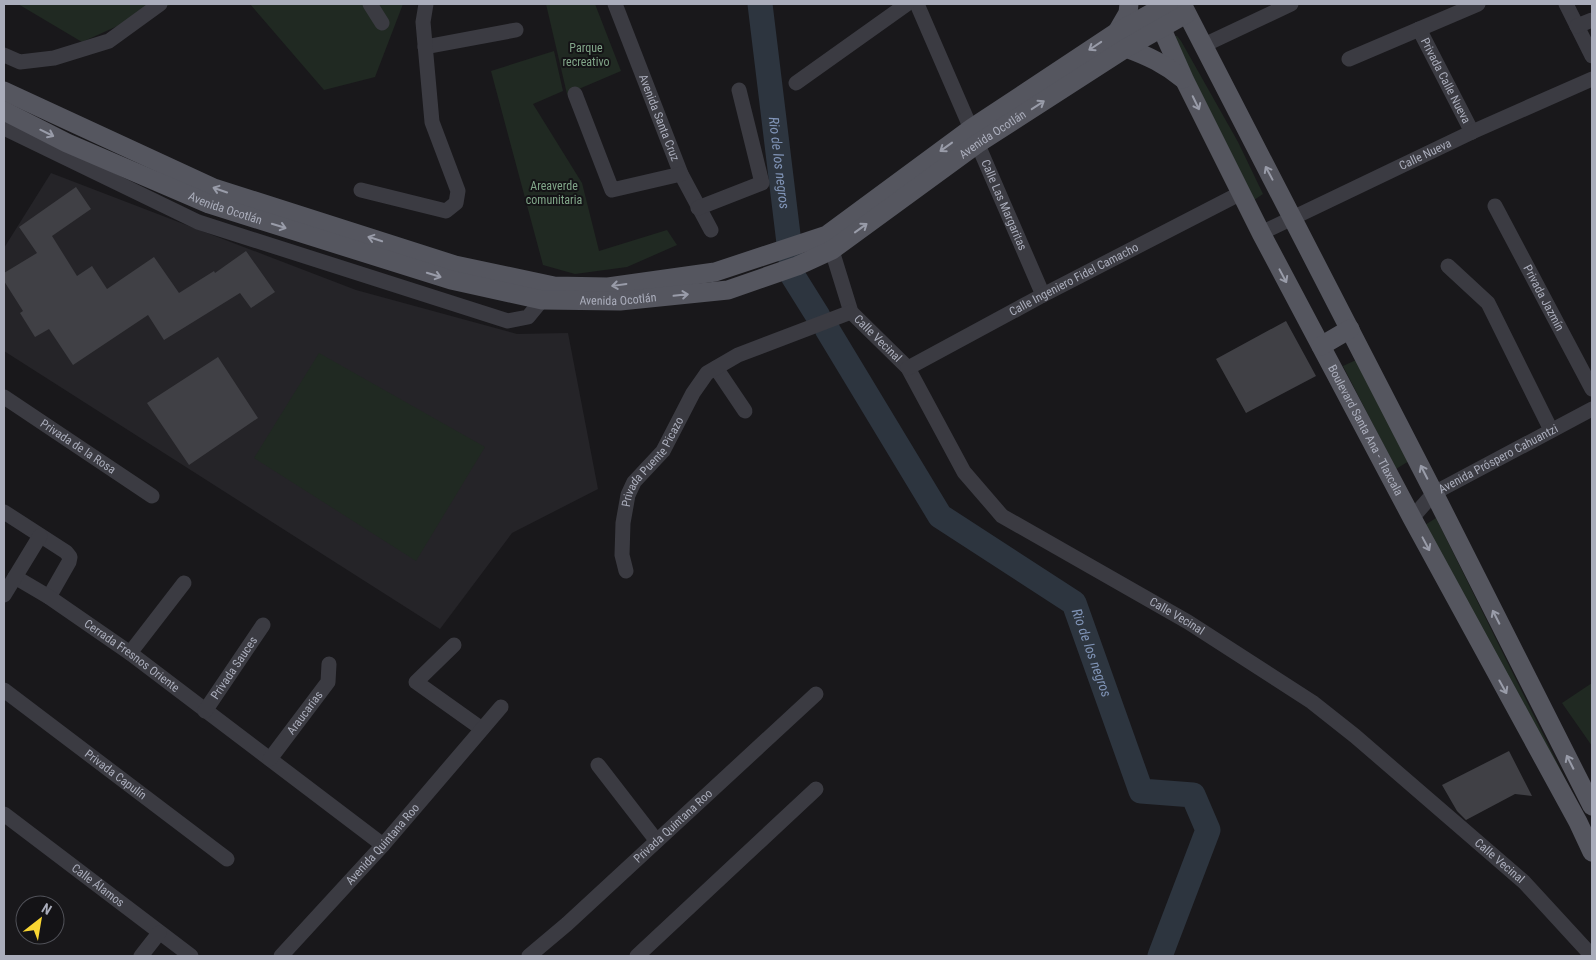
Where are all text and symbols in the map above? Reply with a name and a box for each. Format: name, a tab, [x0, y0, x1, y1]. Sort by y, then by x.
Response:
street label: Privada Calle Nueva	[1418, 35, 1473, 126]
park label: Parque recreativo	[562, 41, 610, 69]
one-way arrow	[1089, 41, 1103, 51]
street label: Avenida Santa Cruz	[636, 72, 682, 163]
one-way arrow	[1192, 95, 1201, 110]
one-way arrow	[1030, 99, 1044, 109]
street label: Avenida Ocotlán	[956, 107, 1029, 162]
water label: Rio de los negros	[766, 116, 793, 210]
one-way arrow	[40, 128, 55, 138]
street label: Calle Nueva	[1397, 136, 1454, 173]
one-way arrow	[939, 142, 953, 152]
street label: Calle Las Margaritas	[978, 157, 1030, 252]
one-way arrow	[1264, 166, 1273, 181]
park label: Areaverde comunitaria	[526, 179, 582, 207]
one-way arrow	[213, 185, 228, 194]
street label: Avenida Ocotlán	[186, 189, 264, 227]
one-way arrow	[271, 222, 287, 232]
one-way arrow	[854, 223, 868, 233]
one-way arrow	[367, 234, 383, 244]
street label: Calle Ingeniero Fidel Camacho	[1007, 240, 1141, 319]
street label: Privada Jazmín	[1520, 262, 1567, 334]
one-way arrow	[1279, 268, 1289, 282]
one-way arrow	[426, 270, 442, 280]
one-way arrow	[611, 280, 627, 290]
street label: Avenida Ocotlán	[579, 290, 657, 308]
one-way arrow	[672, 290, 688, 300]
street label: Calle Vecinal	[851, 312, 905, 365]
street label: Boulevard Santa Ana - Tlaxcala	[1325, 362, 1406, 498]
street label: Privada Puente Picazo	[619, 415, 686, 508]
street label: Privada de la Rosa	[38, 416, 118, 477]
street label: Avenida Próspero Cahuantzi	[1436, 421, 1560, 496]
one-way arrow	[1419, 465, 1428, 480]
one-way arrow	[1421, 536, 1431, 551]
street label: Calle Vecinal	[1147, 595, 1207, 638]
water label: Rio de los negros	[1069, 606, 1115, 699]
one-way arrow	[1491, 610, 1501, 625]
street label: Cerrada Fresnos Oriente	[82, 616, 183, 695]
street label: Privada Sauces	[208, 634, 260, 702]
one-way arrow	[1499, 679, 1509, 693]
street label: Araucarias	[284, 688, 326, 737]
street label: Privada Capulín	[82, 747, 149, 803]
one-way arrow	[1565, 755, 1574, 770]
street label: Privada Quintana Roo	[631, 786, 715, 866]
street label: Avenida Quintana Roo	[343, 801, 422, 888]
street label: Calle Vecinal	[1472, 836, 1527, 886]
street label: Calle Álamos	[69, 861, 127, 910]
north arrow	[15, 895, 65, 945]
text: N	[39, 900, 54, 918]

